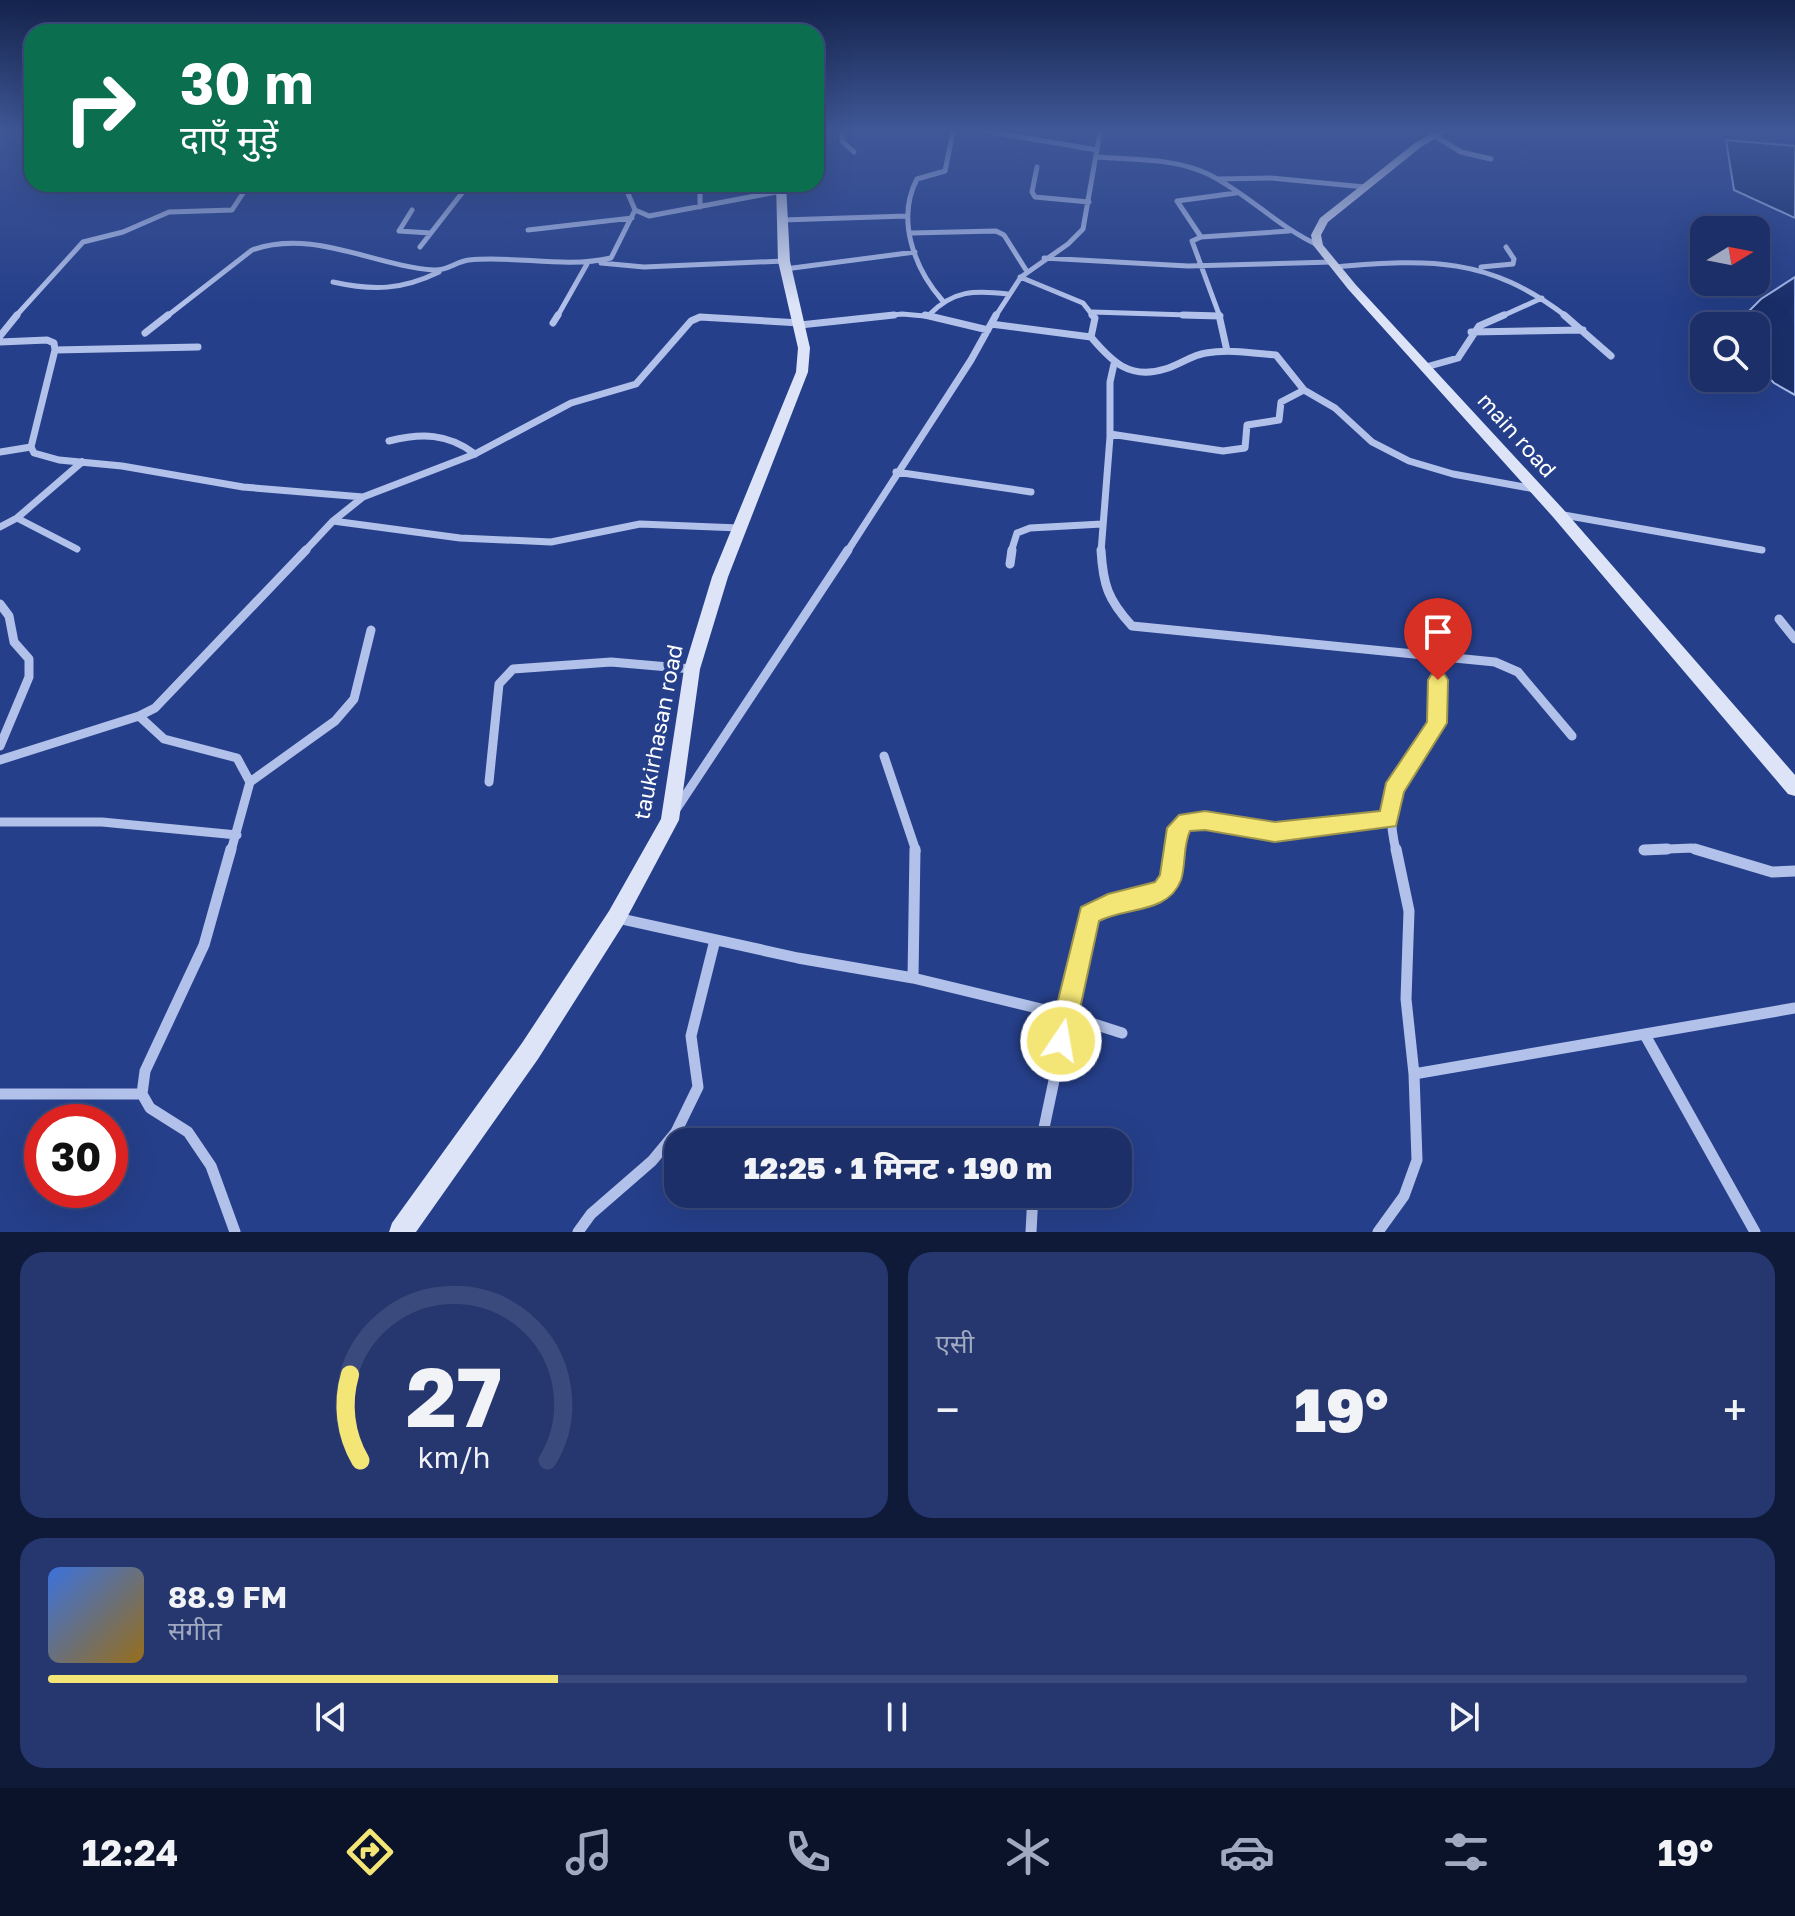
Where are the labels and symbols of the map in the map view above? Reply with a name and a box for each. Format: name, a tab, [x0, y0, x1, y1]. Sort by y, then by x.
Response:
north arrow	[1690, 216, 1770, 296]
street label: main road	[1472, 387, 1562, 482]
pin	[1404, 598, 1472, 680]
street label: taukirhasan road	[627, 642, 688, 822]
position arrow	[1019, 999, 1103, 1083]
speed limit sign: 30	[24, 1104, 128, 1208]

